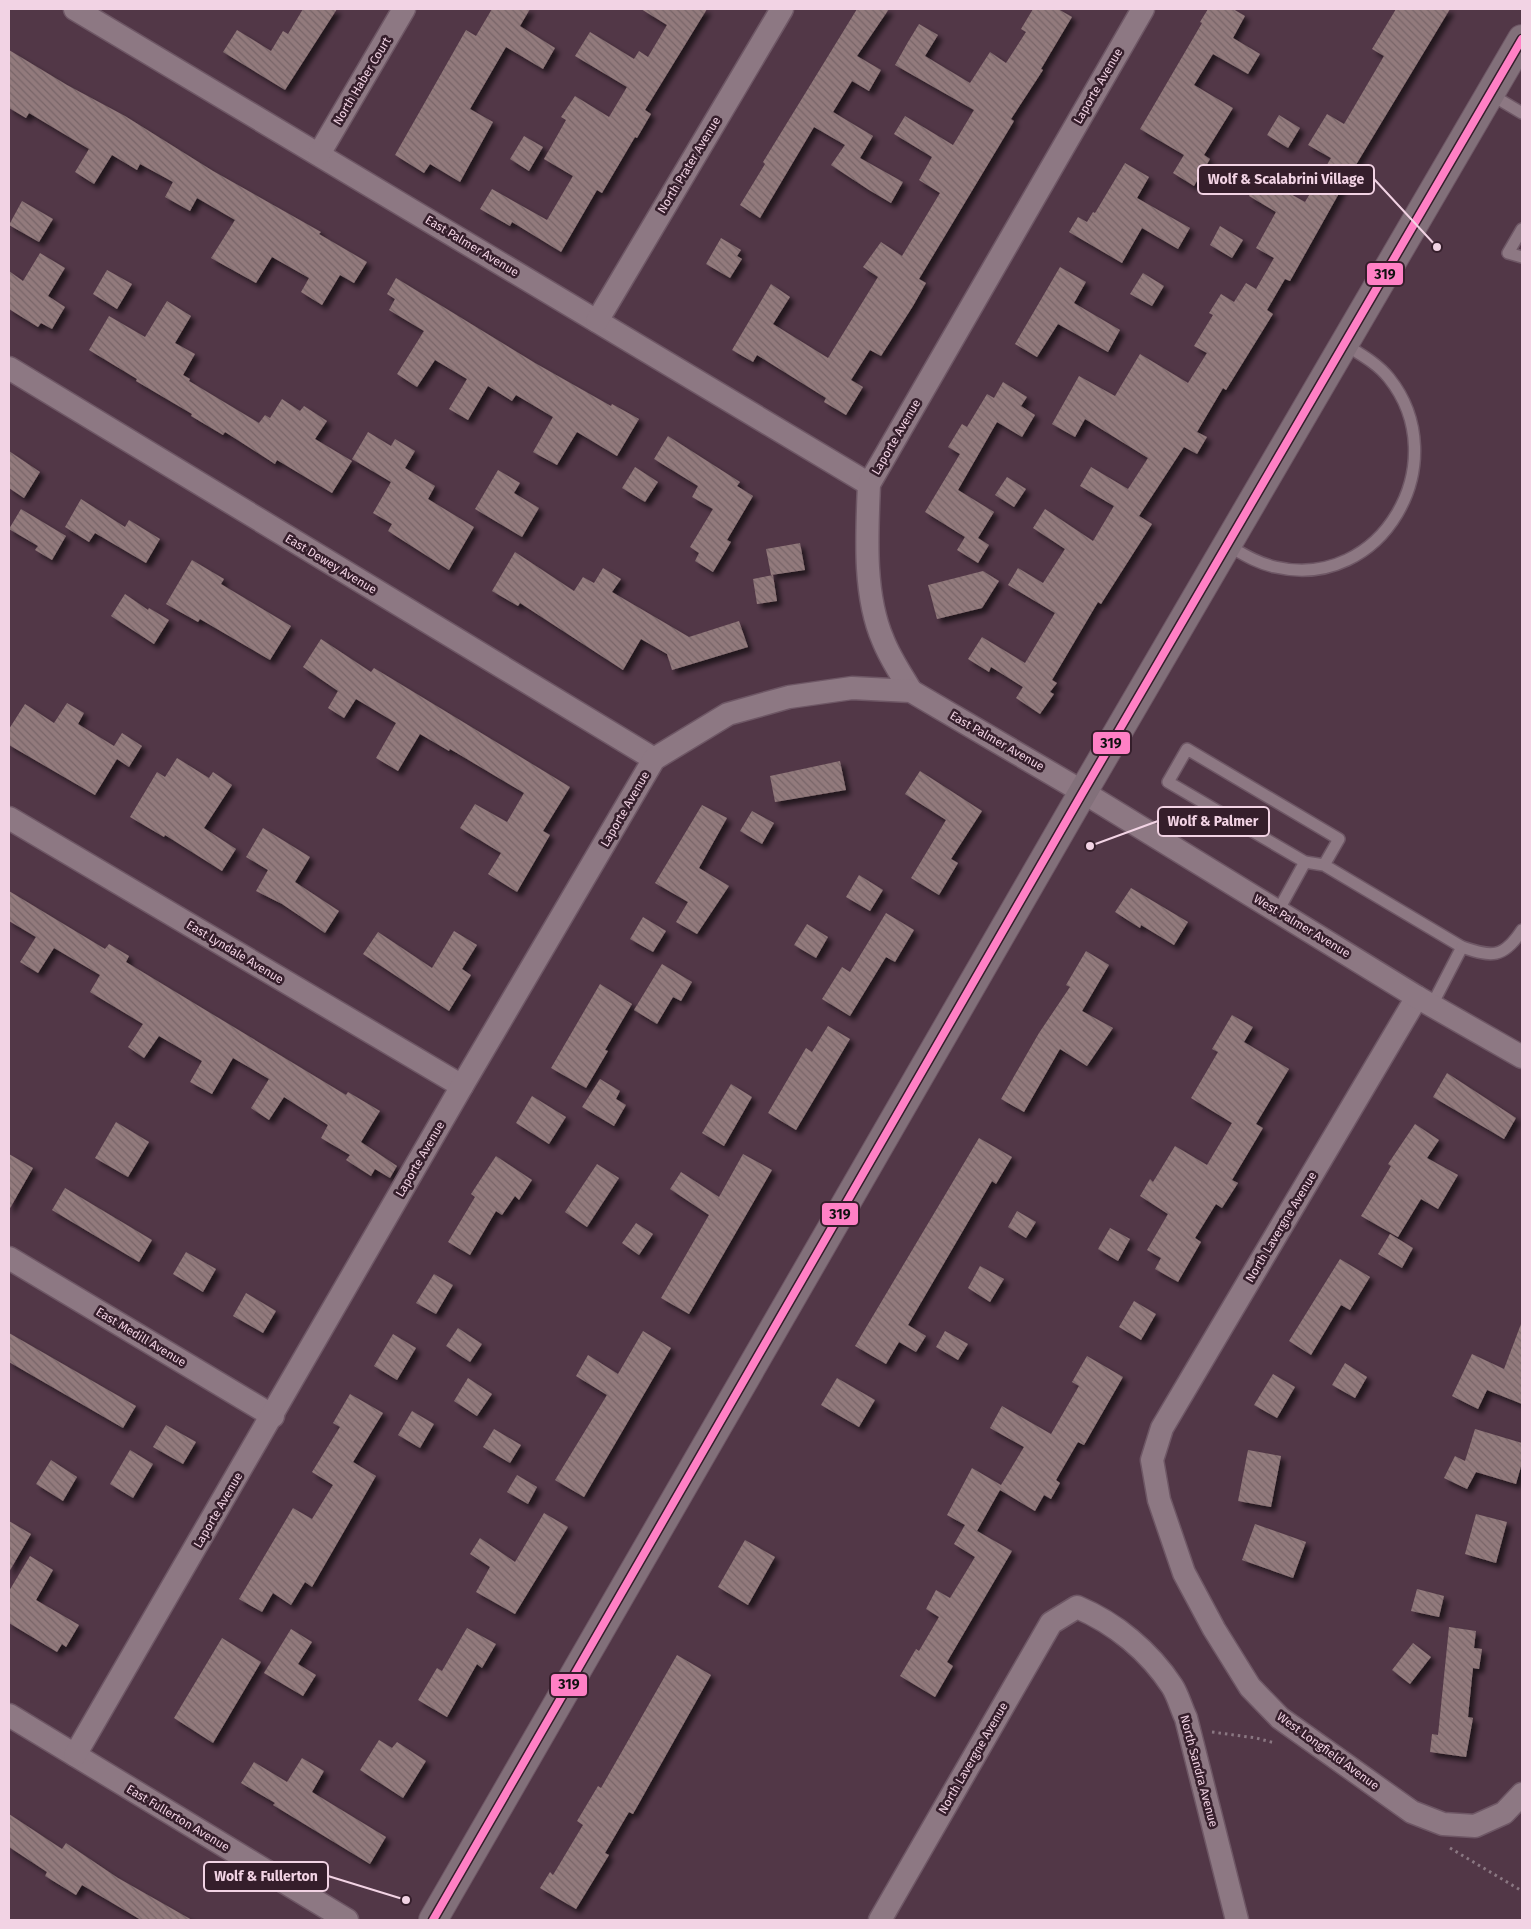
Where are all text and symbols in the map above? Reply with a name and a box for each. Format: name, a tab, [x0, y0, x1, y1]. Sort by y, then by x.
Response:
street label: North Haber Court	[330, 34, 394, 127]
street label: Laporte Avenue	[1071, 46, 1125, 126]
street label: North Prater Avenue	[655, 114, 723, 216]
callout: Wolf & Scalabrini Village	[1198, 165, 1374, 194]
text: Wolf & Scalabrini Village	[1208, 171, 1364, 188]
street label: East Palmer Avenue	[423, 213, 521, 279]
line badge: 319	[1366, 262, 1404, 286]
text: 319	[1373, 266, 1396, 283]
street label: Laporte Avenue	[869, 397, 923, 477]
street label: East Dewey Avenue	[283, 531, 379, 597]
street label: East Palmer Avenue	[947, 708, 1047, 774]
line badge: 319	[1092, 731, 1131, 755]
text: 319	[1099, 735, 1122, 752]
street label: Laporte Avenue	[598, 769, 652, 849]
callout: Wolf & Palmer	[1158, 807, 1269, 836]
text: Wolf & Palmer	[1168, 813, 1259, 830]
street label: West Palmer Avenue	[1251, 892, 1353, 960]
street label: East Lyndale Avenue	[184, 918, 286, 986]
street label: Laporte Avenue	[393, 1119, 447, 1199]
street label: North Lavergne Avenue	[1242, 1169, 1320, 1285]
line badge: 319	[821, 1202, 859, 1226]
text: 319	[828, 1206, 851, 1223]
street label: East Medill Avenue	[94, 1305, 188, 1369]
street label: Laporte Avenue	[191, 1470, 245, 1550]
line badge: 319	[550, 1673, 588, 1697]
text: 319	[557, 1676, 580, 1693]
street label: North Lavergne Avenue	[935, 1700, 1011, 1816]
street label: West Longfield Avenue	[1274, 1709, 1382, 1793]
street label: North Sandra Avenue	[1177, 1713, 1221, 1829]
street label: East Fullerton Avenue	[124, 1782, 232, 1854]
callout: Wolf & Fullerton	[204, 1862, 328, 1891]
text: Wolf & Fullerton	[214, 1868, 318, 1885]

